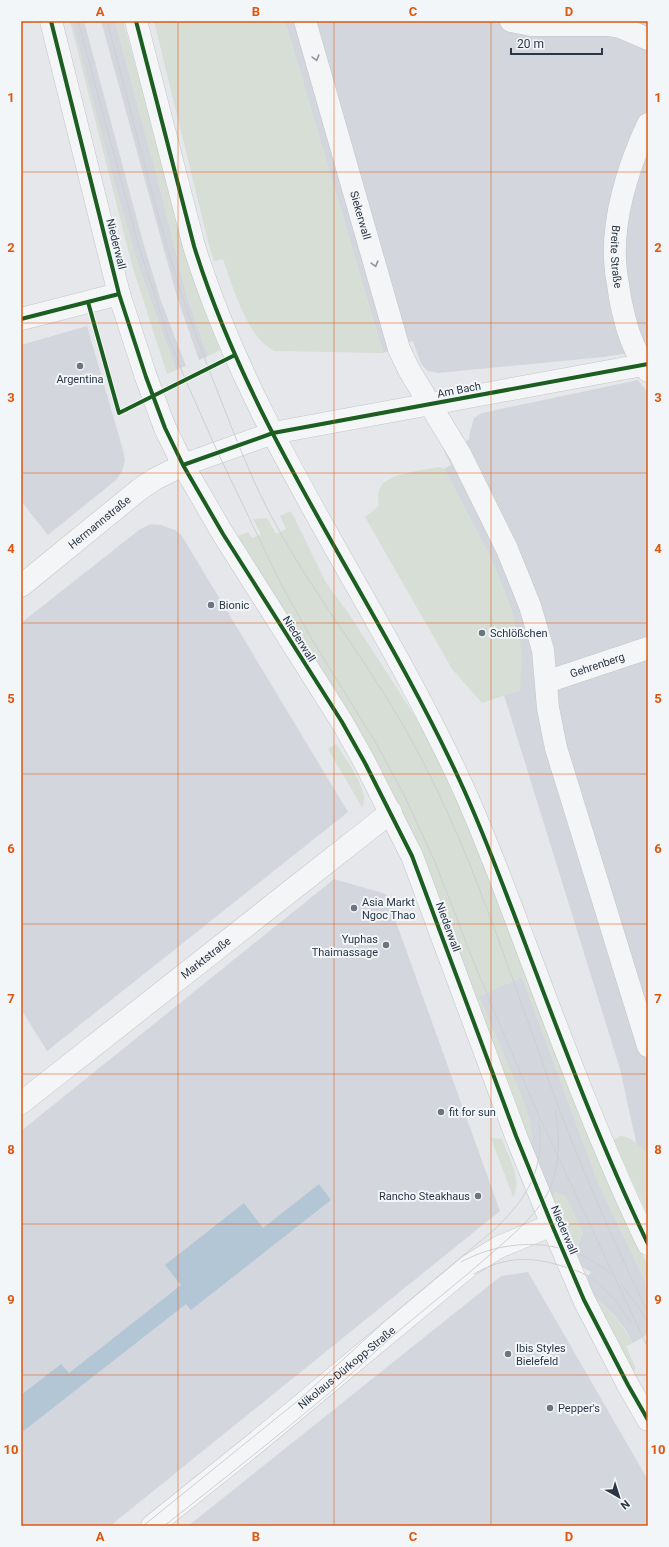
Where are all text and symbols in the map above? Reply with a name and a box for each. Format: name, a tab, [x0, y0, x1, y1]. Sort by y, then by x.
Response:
text: A	[96, 4, 105, 19]
text: B	[252, 4, 260, 19]
text: C	[409, 4, 418, 19]
text: D	[565, 4, 573, 19]
scale bar	[511, 30, 602, 56]
text: 20 m	[517, 37, 544, 51]
one-way arrow	[311, 55, 320, 62]
text: 1	[7, 90, 15, 105]
text: 1	[654, 90, 662, 105]
street label: Siekerwall	[348, 189, 374, 241]
street label: Niederwall	[103, 217, 129, 271]
street label: Breite Straße	[608, 225, 625, 289]
text: 2	[7, 240, 15, 255]
text: 2	[654, 240, 662, 255]
one-way arrow	[370, 260, 379, 267]
marker: Argentina	[75, 361, 85, 371]
place label: Argentina	[56, 373, 104, 386]
street label: Am Bach	[436, 379, 482, 401]
text: 3	[7, 390, 15, 405]
text: 3	[654, 390, 662, 405]
street label: Hermannstraße	[66, 493, 133, 551]
text: 4	[7, 541, 15, 556]
text: 4	[654, 541, 662, 556]
place label: Bionic	[219, 599, 250, 612]
marker: Bionic	[206, 600, 216, 610]
street label: Niederwall	[280, 614, 318, 664]
place label: Schlößchen	[490, 627, 548, 640]
marker: Schlößchen	[477, 628, 487, 638]
street label: Gehrenberg	[568, 650, 626, 680]
text: 5	[7, 691, 15, 706]
text: 5	[654, 691, 662, 706]
text: 6	[7, 841, 15, 856]
text: 6	[654, 841, 662, 856]
place label: Asia Markt Ngoc Thao	[362, 896, 415, 922]
street label: Niederwall	[433, 900, 463, 954]
marker: Asia Markt Ngoc Thao	[349, 903, 359, 913]
place label: Yuphas Thaimassage	[312, 933, 378, 959]
street label: Marktstraße	[178, 934, 233, 981]
marker: Yuphas Thaimassage	[381, 940, 391, 950]
text: 7	[7, 991, 15, 1006]
text: 7	[654, 991, 662, 1006]
place label: fit for sun	[449, 1106, 496, 1119]
marker: fit for sun	[436, 1107, 446, 1117]
text: 8	[7, 1142, 15, 1157]
text: 8	[654, 1142, 662, 1157]
place label: Rancho Steakhaus	[379, 1190, 470, 1203]
marker: Rancho Steakhaus	[473, 1191, 483, 1201]
street label: Niederwall	[548, 1204, 580, 1256]
text: 9	[7, 1292, 15, 1307]
text: 9	[654, 1292, 662, 1307]
street label: Nikolaus-Dürkopp-Straße	[295, 1323, 398, 1412]
place label: Ibis Styles Bielefeld	[516, 1342, 566, 1368]
marker: Ibis Styles Bielefeld	[503, 1349, 513, 1359]
place label: Pepper's	[558, 1402, 600, 1415]
marker: Pepper's	[545, 1403, 555, 1413]
text: 10	[4, 1442, 18, 1457]
text: 10	[651, 1442, 665, 1457]
north arrow	[599, 1477, 639, 1517]
text: N	[618, 1497, 632, 1512]
text: A	[96, 1529, 105, 1544]
text: B	[252, 1529, 260, 1544]
text: C	[409, 1529, 418, 1544]
text: D	[565, 1529, 573, 1544]

